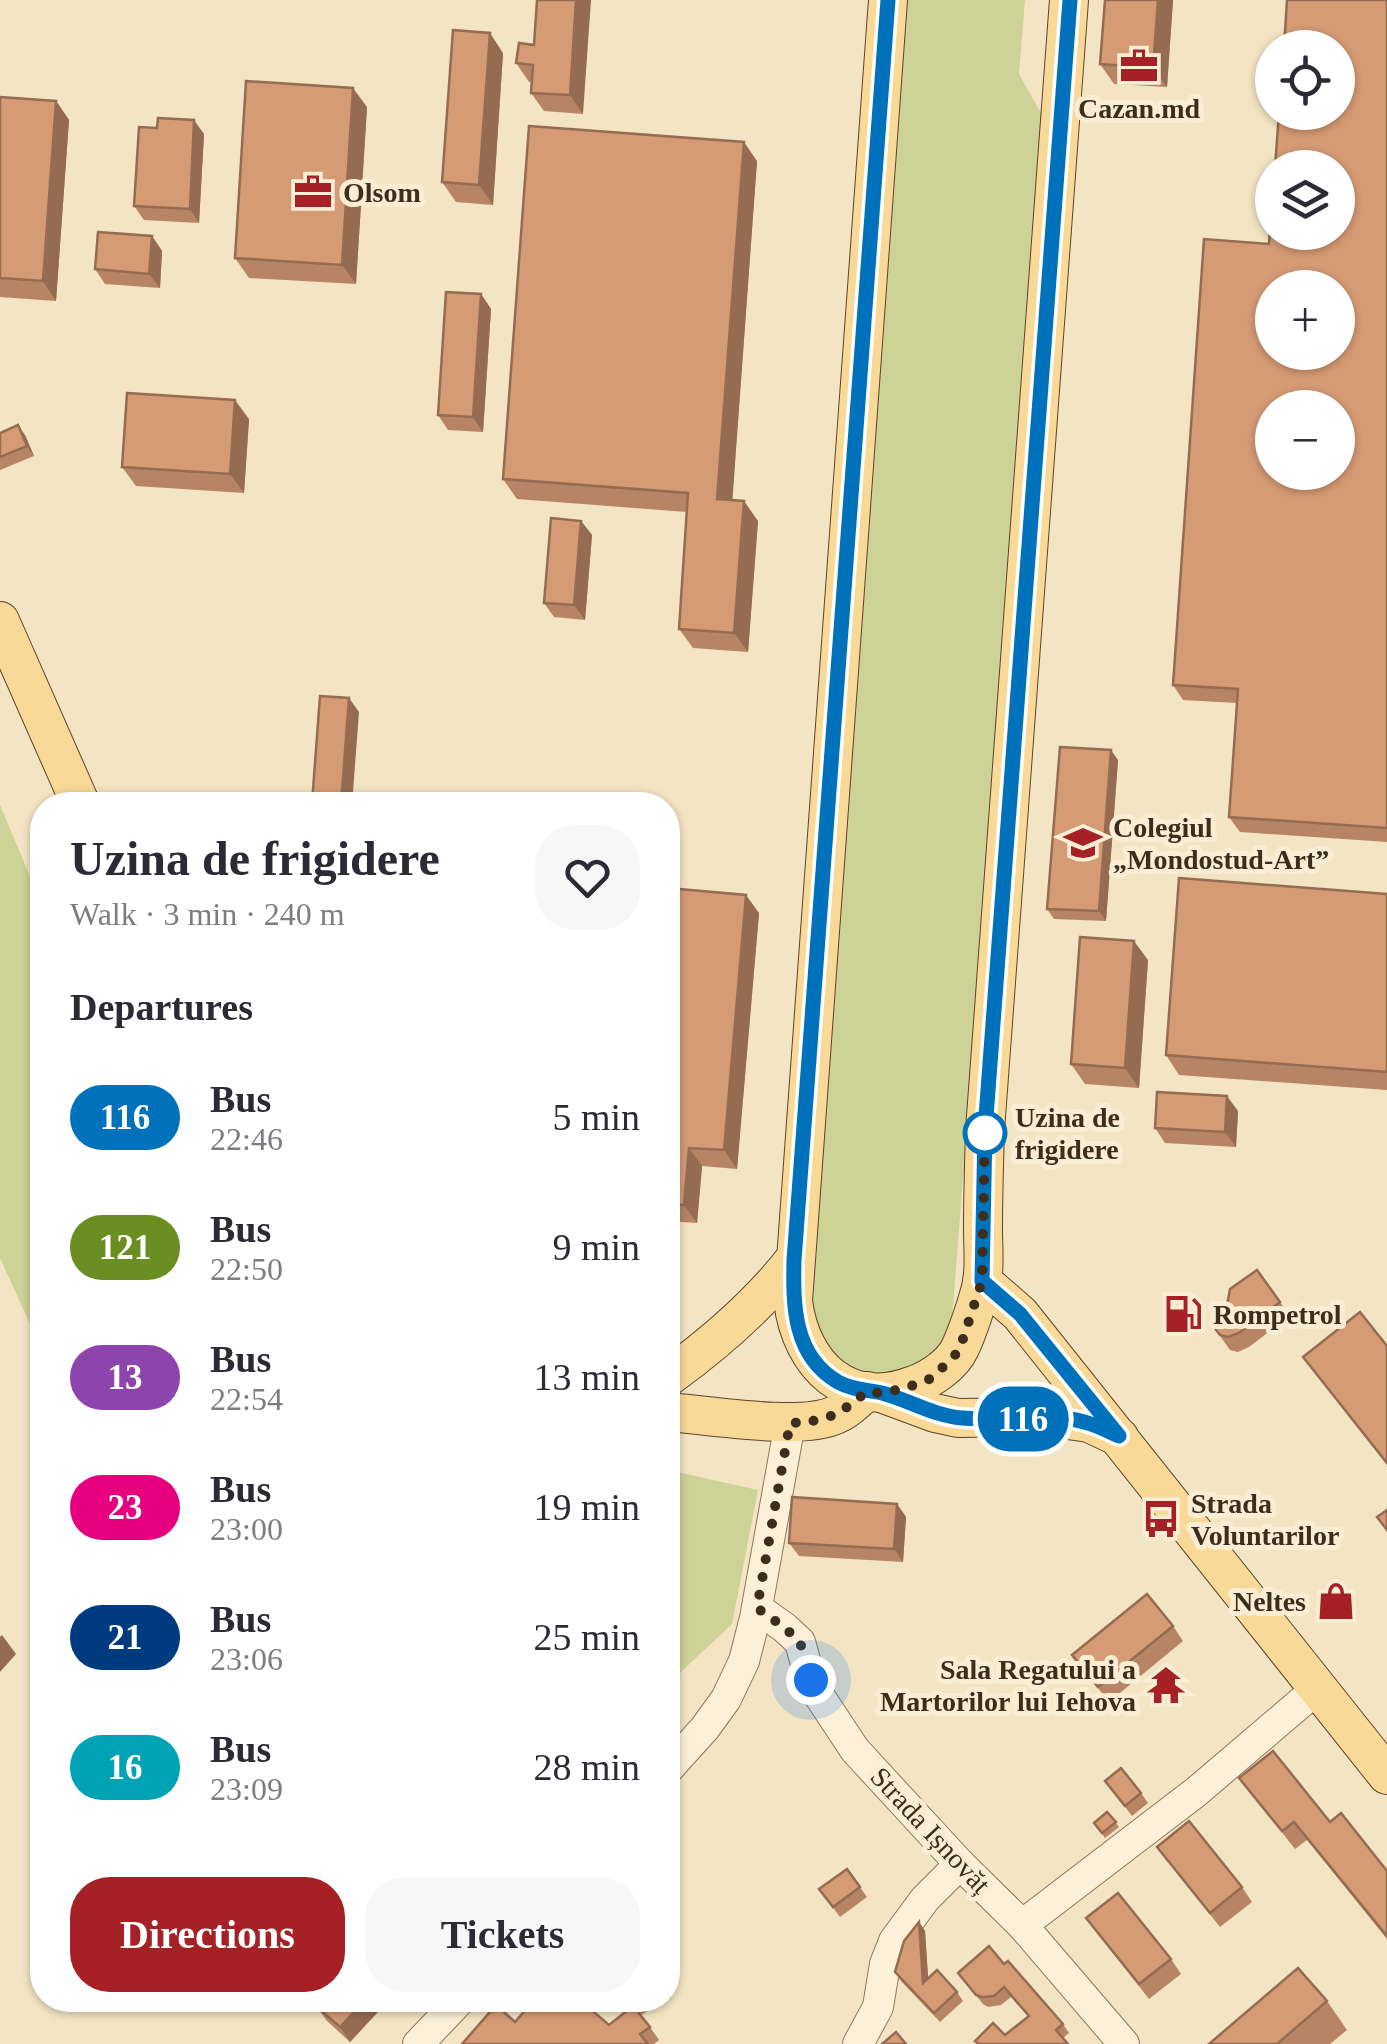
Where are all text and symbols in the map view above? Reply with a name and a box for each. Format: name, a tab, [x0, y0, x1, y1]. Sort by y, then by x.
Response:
map controls	[1255, 30, 1355, 490]
button: locate	[1255, 30, 1355, 130]
office icon: Cazan.md	[1118, 45, 1160, 87]
place label: Cazan.md	[1078, 93, 1200, 124]
button: layers	[1255, 150, 1355, 250]
office icon: Olsom	[292, 171, 334, 213]
place label: Olsom	[343, 177, 421, 208]
button: +	[1255, 270, 1355, 370]
button: −	[1255, 390, 1355, 490]
place label: Colegiul „Mondostud-Art”	[1113, 812, 1329, 875]
school or university icon: Colegiul „Mondostud-Art”	[1062, 822, 1104, 864]
button: heart	[535, 825, 640, 930]
text: Uzina de frigidere	[70, 832, 440, 885]
text: Walk · 3 min · 240 m	[70, 896, 345, 932]
text: Departures	[70, 986, 253, 1028]
text: Bus	[210, 1078, 271, 1120]
text: 5 min	[552, 1096, 640, 1138]
text: 116	[100, 1098, 150, 1137]
place label: Uzina de frigidere	[1015, 1102, 1120, 1165]
marker: Uzina de frigidere	[964, 1112, 1006, 1154]
text: 22:46	[210, 1121, 283, 1157]
text: Bus	[210, 1208, 271, 1250]
text: 9 min	[552, 1226, 640, 1268]
text: 121	[99, 1228, 151, 1267]
text: 22:50	[210, 1251, 283, 1287]
fuel station icon: Rompetrol	[1162, 1293, 1204, 1335]
place label: Rompetrol	[1213, 1299, 1342, 1330]
text: Bus	[210, 1338, 271, 1380]
text: 13 min	[533, 1356, 640, 1398]
text: 13	[108, 1358, 143, 1397]
text: 22:54	[210, 1381, 283, 1417]
line badge: 116	[966, 1386, 1080, 1452]
text: 116	[998, 1400, 1048, 1439]
text: Bus	[210, 1468, 271, 1510]
text: 19 min	[533, 1486, 640, 1528]
text: 23	[108, 1488, 143, 1527]
place label: Strada Voluntarilor	[1191, 1488, 1339, 1551]
bus stop icon: Strada Voluntarilor	[1140, 1498, 1182, 1540]
text: 23:00	[210, 1511, 283, 1547]
shop icon: Neltes	[1315, 1580, 1357, 1622]
place label: Neltes	[1233, 1586, 1306, 1617]
text: Bus	[210, 1598, 271, 1640]
text: 25 min	[533, 1616, 640, 1658]
text: 21	[108, 1618, 143, 1657]
text: 23:06	[210, 1641, 283, 1677]
place label: Sala Regatului a Martorilor lui Iehova	[880, 1654, 1136, 1717]
your location	[786, 1655, 836, 1705]
temple icon: Sala Regatului a Martorilor lui Iehova	[1145, 1664, 1187, 1706]
text: Bus	[210, 1728, 271, 1770]
text: 28 min	[533, 1746, 640, 1788]
text: 16	[108, 1748, 143, 1787]
street label: Strada Ișnovăț	[864, 1761, 997, 1900]
text: 23:09	[210, 1771, 283, 1807]
button: Directions	[70, 1877, 345, 1992]
button: Tickets	[365, 1877, 640, 1992]

